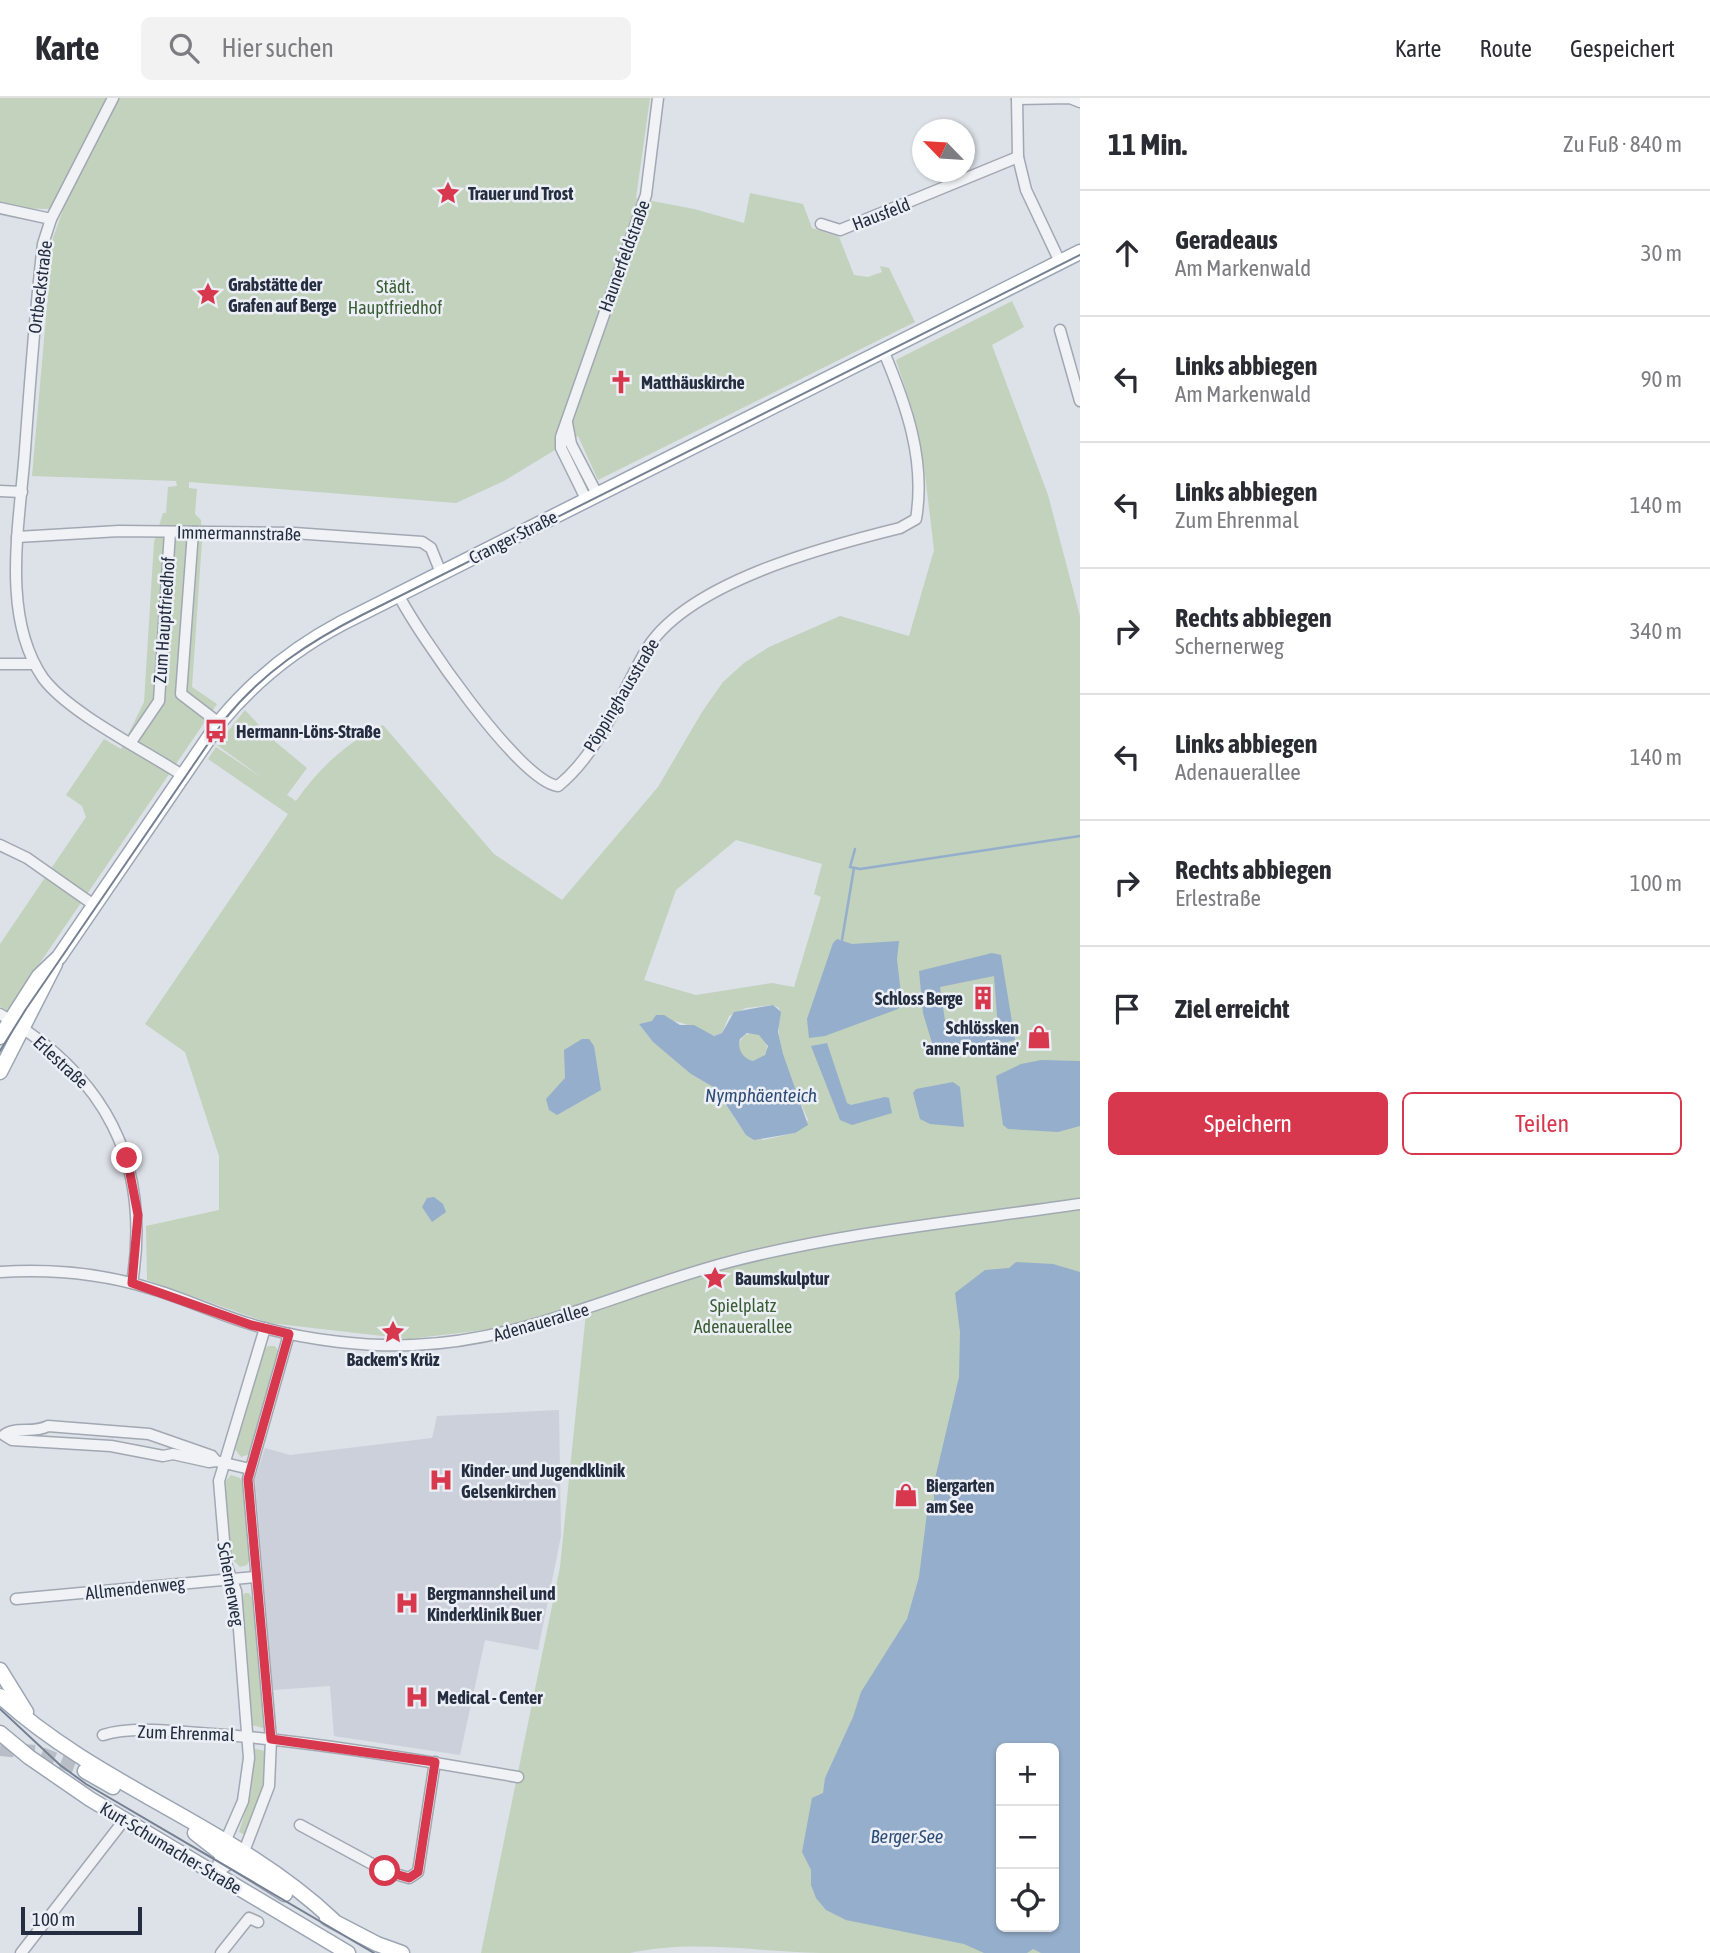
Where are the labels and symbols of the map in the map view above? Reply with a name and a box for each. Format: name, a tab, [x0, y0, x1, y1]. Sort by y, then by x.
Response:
north arrow	[912, 119, 975, 182]
place icon: Trauer und Trost	[434, 179, 462, 207]
place label: Trauer und Trost	[468, 183, 574, 204]
street label: Hausfeld	[849, 193, 913, 235]
street label: Haunerfeldstraße	[594, 197, 654, 315]
street label: Ortbeckstraße	[24, 239, 56, 335]
place label: Grabstätte der Grafen auf Berge	[228, 274, 337, 316]
park label: Städt. Hauptfriedhof	[348, 276, 442, 318]
place icon: Grabstätte der Grafen auf Berge	[194, 280, 222, 308]
church icon: Matthäuskirche	[607, 368, 635, 396]
place label: Matthäuskirche	[641, 372, 745, 393]
street label: Cranger Straße	[465, 506, 561, 568]
street label: Immermannstraße	[177, 521, 301, 545]
street label: Zum Hauptfriedhof	[149, 556, 179, 684]
street label: Pöppinghausstraße	[579, 635, 663, 755]
bus stop icon: Hermann-Löns-Straße	[202, 717, 230, 745]
place label: Hermann-Löns-Straße	[236, 721, 381, 742]
building icon: Schloss Berge	[969, 984, 997, 1012]
place label: Schloss Berge	[875, 988, 963, 1009]
place label: Schlössken 'anne Fontäne'	[923, 1017, 1019, 1059]
shop icon: Schlössken 'anne Fontäne'	[1025, 1023, 1053, 1051]
street label: Erlestraße	[29, 1031, 93, 1093]
water label: Nymphäenteich	[705, 1084, 817, 1106]
route end	[111, 1142, 142, 1173]
place icon: Baumskulptur	[701, 1264, 729, 1292]
place label: Baumskulptur	[735, 1268, 830, 1289]
park label: Spielplatz Adenauerallee	[694, 1295, 792, 1337]
street label: Adenauerallee	[491, 1298, 591, 1346]
place icon: Backem's Krüz	[379, 1318, 407, 1346]
place label: Backem's Krüz	[347, 1349, 440, 1370]
place label: Kinder- und Jugendklinik Gelsenkirchen	[461, 1460, 626, 1502]
hospital icon: Kinder- und Jugendklinik Gelsenkirchen	[427, 1466, 455, 1494]
place label: Biergarten am See	[926, 1475, 995, 1517]
shop icon: Biergarten am See	[892, 1481, 920, 1509]
street label: Schernerweg	[213, 1540, 249, 1628]
street label: Allmendenweg	[84, 1572, 186, 1604]
place label: Bergmannsheil und Kinderklinik Buer	[427, 1583, 556, 1625]
hospital icon: Bergmannsheil und Kinderklinik Buer	[393, 1589, 421, 1617]
hospital icon: Medical - Center	[403, 1683, 431, 1711]
place label: Medical - Center	[437, 1687, 543, 1708]
street label: Zum Ehrenmal	[137, 1721, 235, 1745]
street label: Kurt-Schumacher-Straße	[97, 1797, 245, 1899]
water label: Berger See	[871, 1825, 943, 1847]
route start	[369, 1855, 400, 1886]
scale bar	[21, 1904, 142, 1936]

